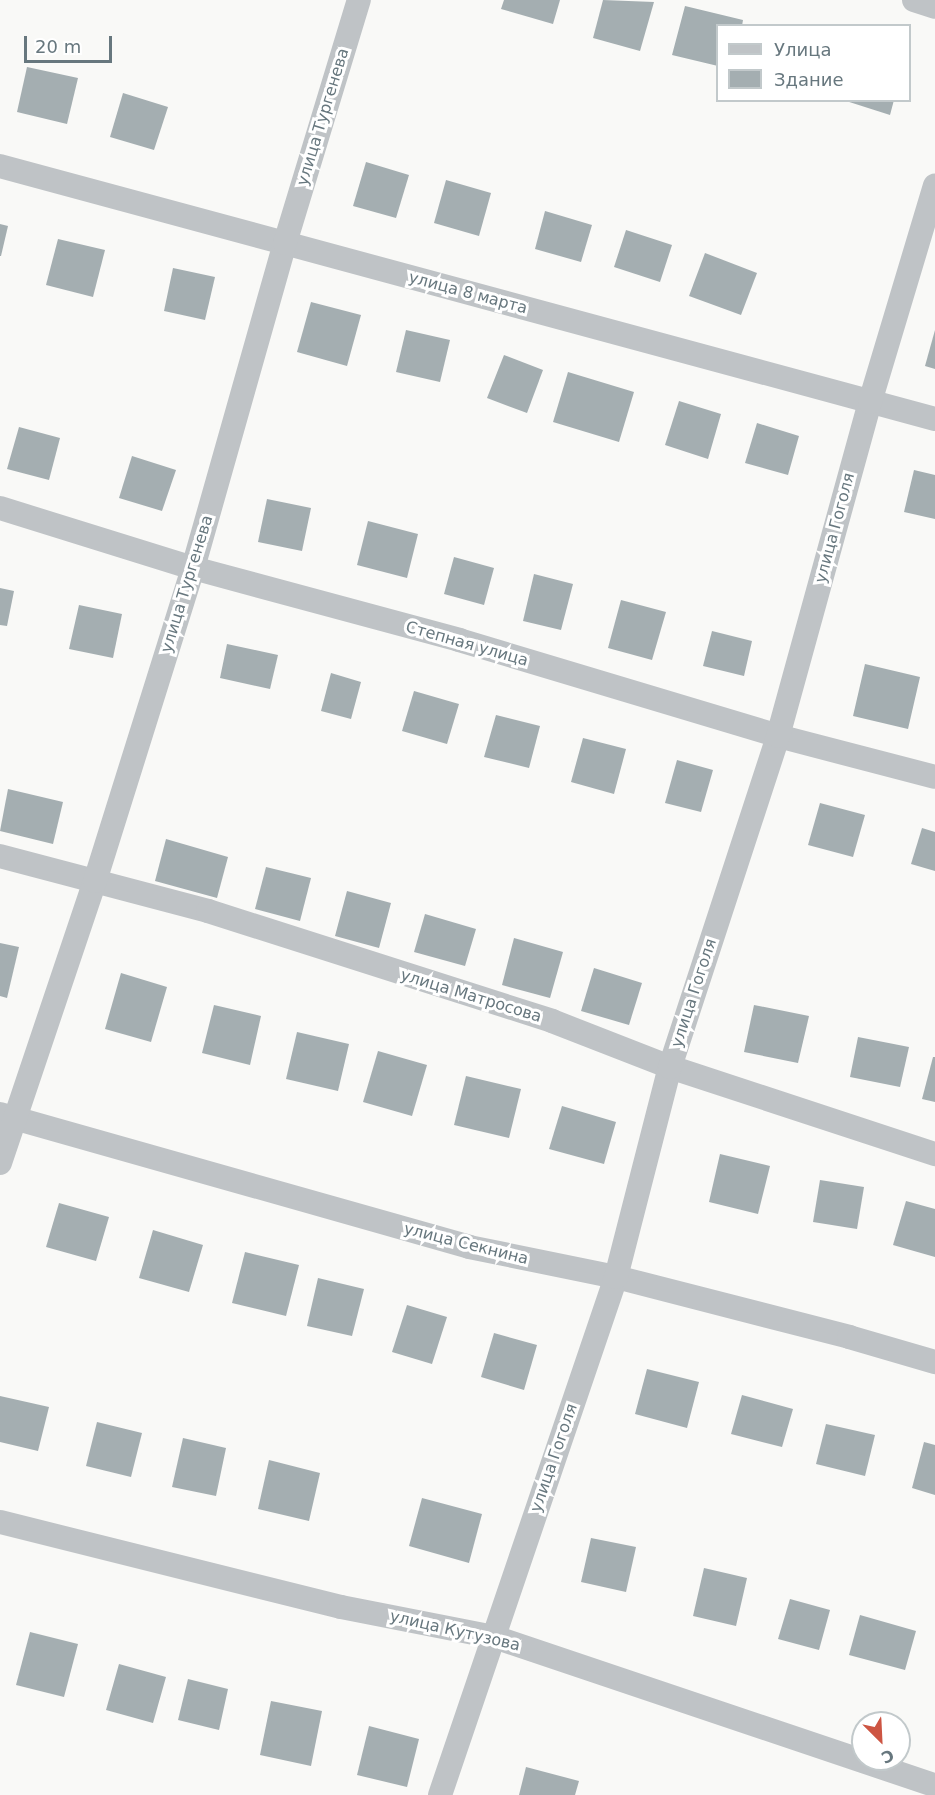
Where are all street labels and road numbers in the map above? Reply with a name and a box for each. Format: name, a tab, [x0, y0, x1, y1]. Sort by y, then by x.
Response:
street label: улица Тургенева	[293, 46, 353, 188]
street label: улица 8 марта	[406, 268, 530, 318]
street label: улица Гоголя	[811, 471, 859, 585]
street label: улица Тургенева	[157, 513, 217, 655]
street label: Степная улица	[404, 617, 530, 671]
street label: улица Гоголя	[667, 936, 721, 1050]
street label: улица Матросова	[398, 965, 544, 1027]
street label: улица Секнина	[402, 1219, 530, 1269]
street label: улица Гоголя	[526, 1401, 582, 1515]
street label: улица Кутузова	[388, 1607, 522, 1655]

